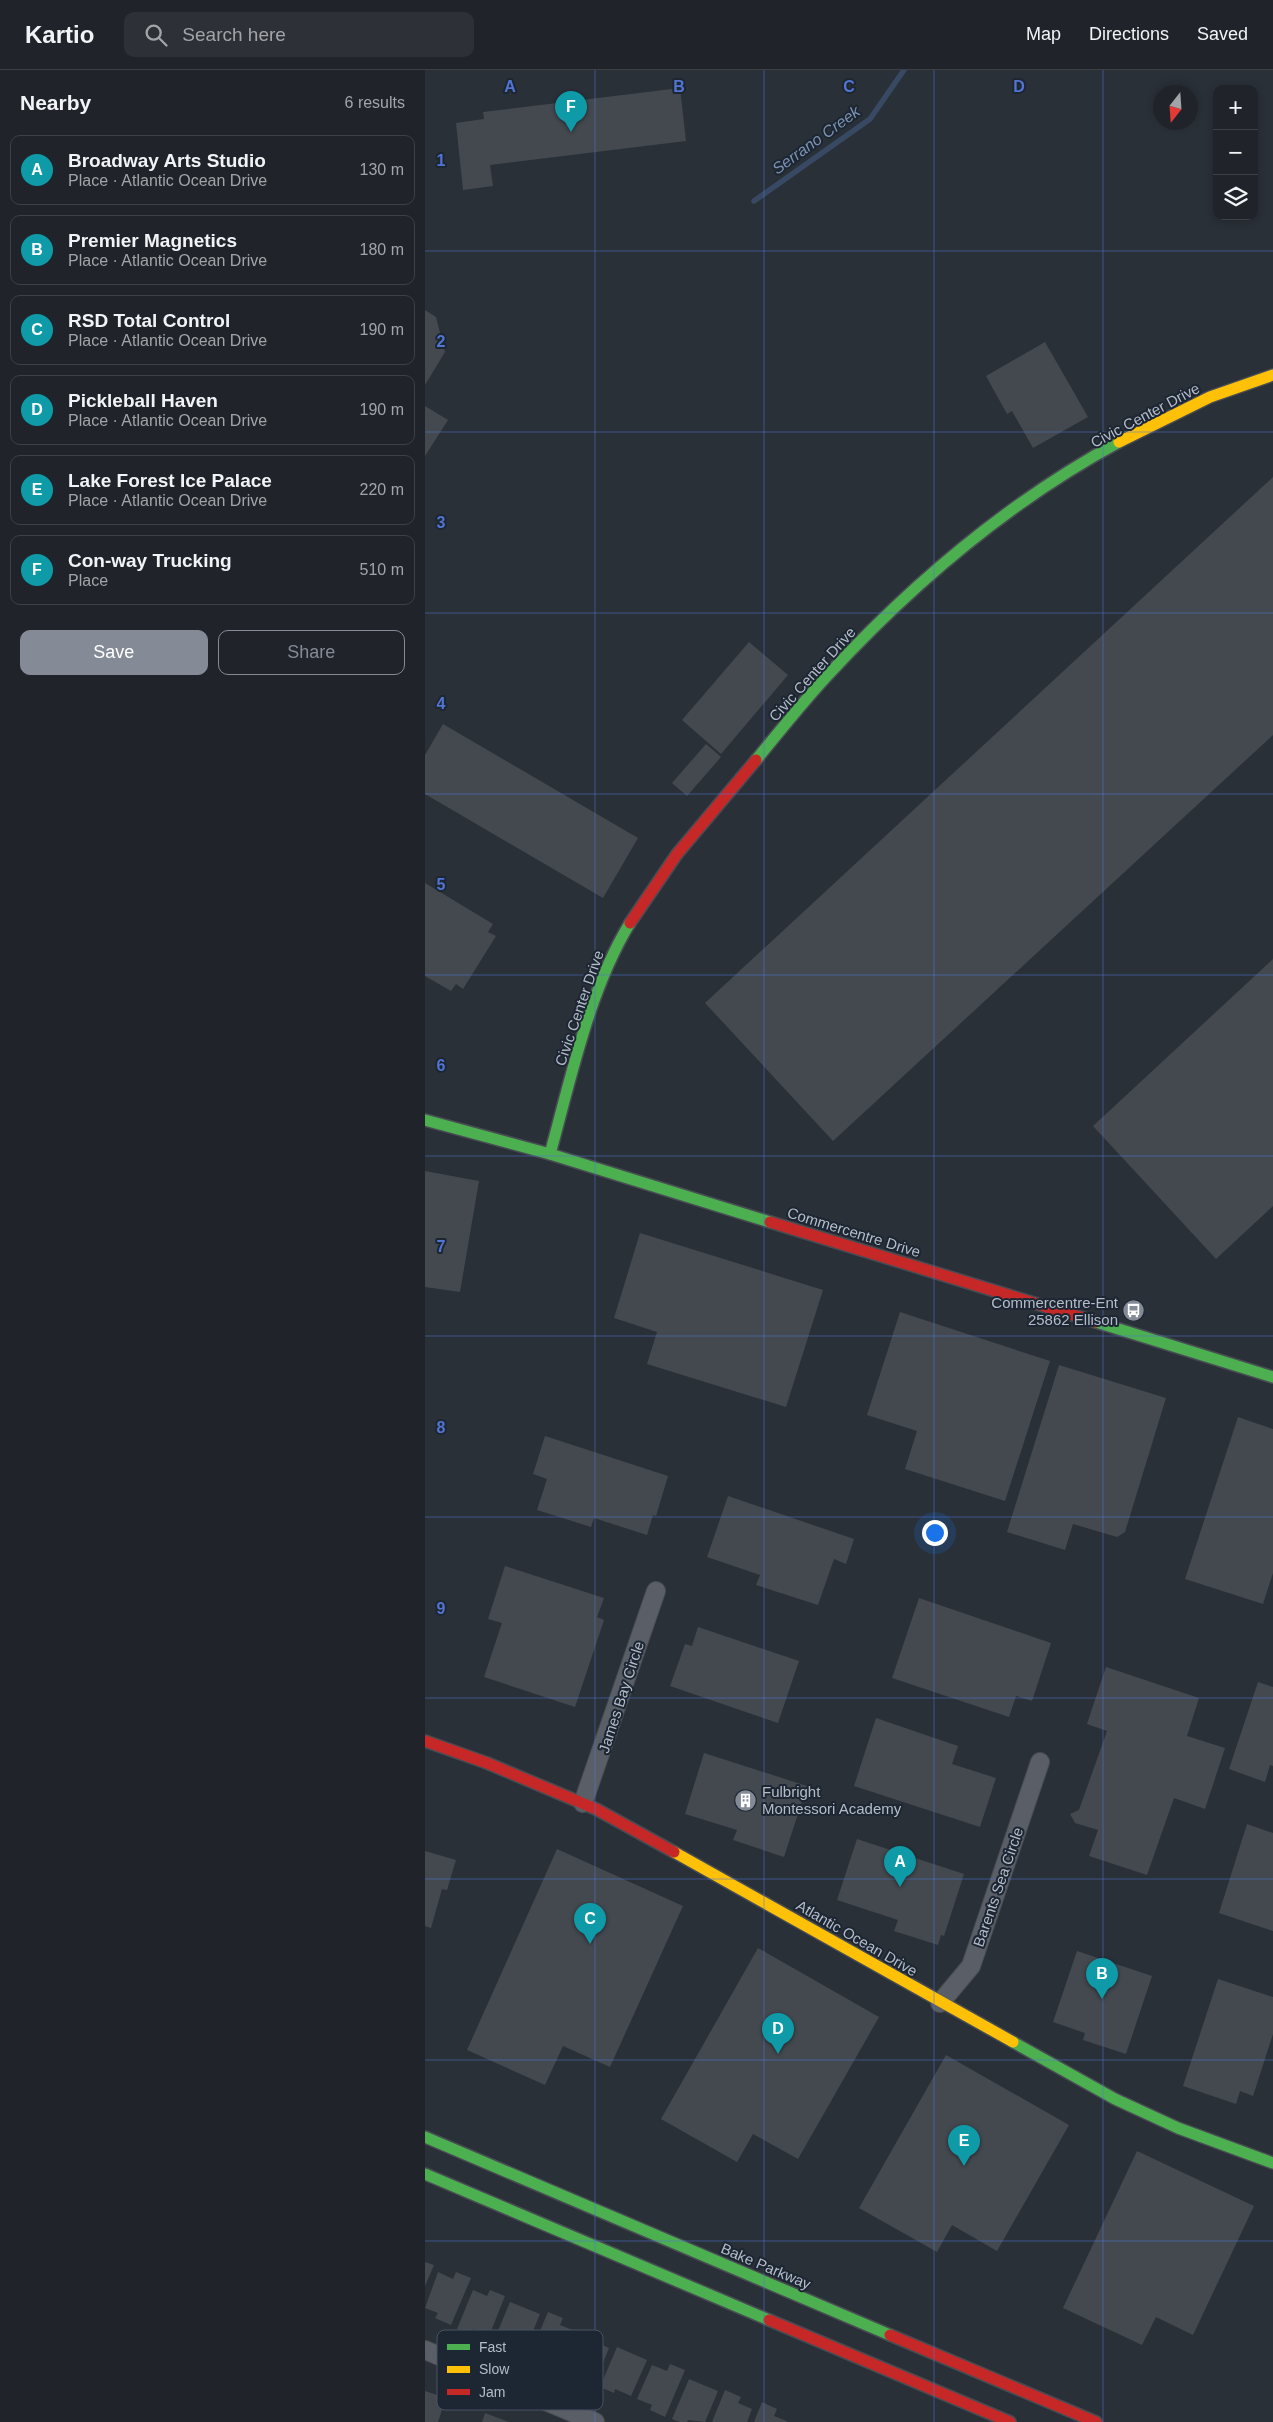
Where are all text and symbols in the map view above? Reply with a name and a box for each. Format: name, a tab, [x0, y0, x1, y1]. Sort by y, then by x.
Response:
search box	[124, 12, 474, 57]
text: Kartio	[25, 21, 94, 48]
icon: search	[142, 21, 170, 49]
text: Search here	[182, 24, 286, 45]
text: Map	[1026, 24, 1061, 44]
text: Directions	[1089, 24, 1169, 44]
text: Saved	[1197, 24, 1248, 44]
text: A	[504, 78, 516, 95]
text: B	[673, 78, 685, 95]
text: C	[843, 78, 855, 95]
text: D	[1013, 78, 1025, 95]
north arrow	[1153, 85, 1198, 130]
map controls	[1213, 85, 1258, 220]
button: +	[1213, 85, 1258, 130]
text: Nearby	[20, 91, 91, 114]
pin: F	[555, 91, 587, 132]
text: 6 results	[345, 94, 405, 111]
water label: Serrano Creek	[769, 102, 864, 177]
button: −	[1213, 130, 1258, 175]
text: Broadway Arts Studio	[68, 150, 266, 171]
text: 1	[437, 152, 446, 169]
text: A	[31, 161, 43, 178]
text: 130 m	[360, 161, 404, 178]
text: Place · Atlantic Ocean Drive	[68, 172, 267, 189]
button: layers	[1213, 175, 1258, 220]
text: Premier Magnetics	[68, 230, 237, 251]
text: B	[31, 241, 43, 258]
text: 180 m	[360, 241, 404, 258]
text: Place · Atlantic Ocean Drive	[68, 252, 267, 269]
text: RSD Total Control	[68, 310, 230, 331]
text: C	[31, 321, 43, 338]
text: 190 m	[360, 321, 404, 338]
text: Place · Atlantic Ocean Drive	[68, 332, 267, 349]
text: 2	[437, 333, 446, 350]
street label: Civic Center Drive	[1088, 379, 1202, 451]
text: Pickleball Haven	[68, 390, 218, 411]
text: D	[31, 401, 43, 418]
text: 190 m	[360, 401, 404, 418]
text: Place · Atlantic Ocean Drive	[68, 412, 267, 429]
text: Lake Forest Ice Palace	[68, 470, 272, 491]
text: E	[32, 481, 42, 498]
text: 220 m	[360, 481, 404, 498]
text: Place · Atlantic Ocean Drive	[68, 492, 267, 509]
text: 3	[437, 514, 446, 531]
text: Con-way Trucking	[68, 550, 232, 571]
text: F	[32, 561, 42, 578]
text: 510 m	[360, 561, 404, 578]
text: Place	[68, 572, 108, 589]
street label: Civic Center Drive	[765, 623, 859, 725]
button: Save	[20, 630, 208, 675]
button: Share	[218, 630, 405, 675]
text: 4	[437, 695, 446, 712]
text: 5	[437, 876, 446, 893]
street label: Civic Center Drive	[551, 948, 607, 1068]
text: 6	[437, 1057, 446, 1074]
street label: Commercentre Drive	[785, 1204, 923, 1260]
text: 7	[437, 1238, 446, 1255]
place label: Commercentre-Ent 25862 Ellison	[991, 1294, 1119, 1328]
bus stop icon: Commercentre-Ent 25862 Ellison	[1122, 1299, 1146, 1323]
text: 8	[437, 1419, 446, 1436]
your location	[922, 1520, 948, 1546]
text: 9	[437, 1600, 446, 1617]
street label: James Bay Circle	[595, 1639, 647, 1755]
place label: Fulbright Montessori Academy	[762, 1783, 902, 1817]
building icon: Fulbright Montessori Academy	[734, 1788, 758, 1812]
street label: Barents Sea Circle	[970, 1825, 1026, 1949]
pin: A	[884, 1846, 916, 1887]
street label: Atlantic Ocean Drive	[794, 1896, 920, 1980]
pin: C	[574, 1903, 606, 1944]
pin: B	[1086, 1958, 1118, 1999]
pin: D	[762, 2013, 794, 2054]
pin: E	[948, 2125, 980, 2166]
street label: Bake Parkway	[719, 2239, 814, 2293]
legend	[437, 2330, 603, 2410]
text: Fast	[479, 2339, 506, 2355]
text: Slow	[479, 2361, 510, 2377]
text: Jam	[479, 2384, 505, 2400]

